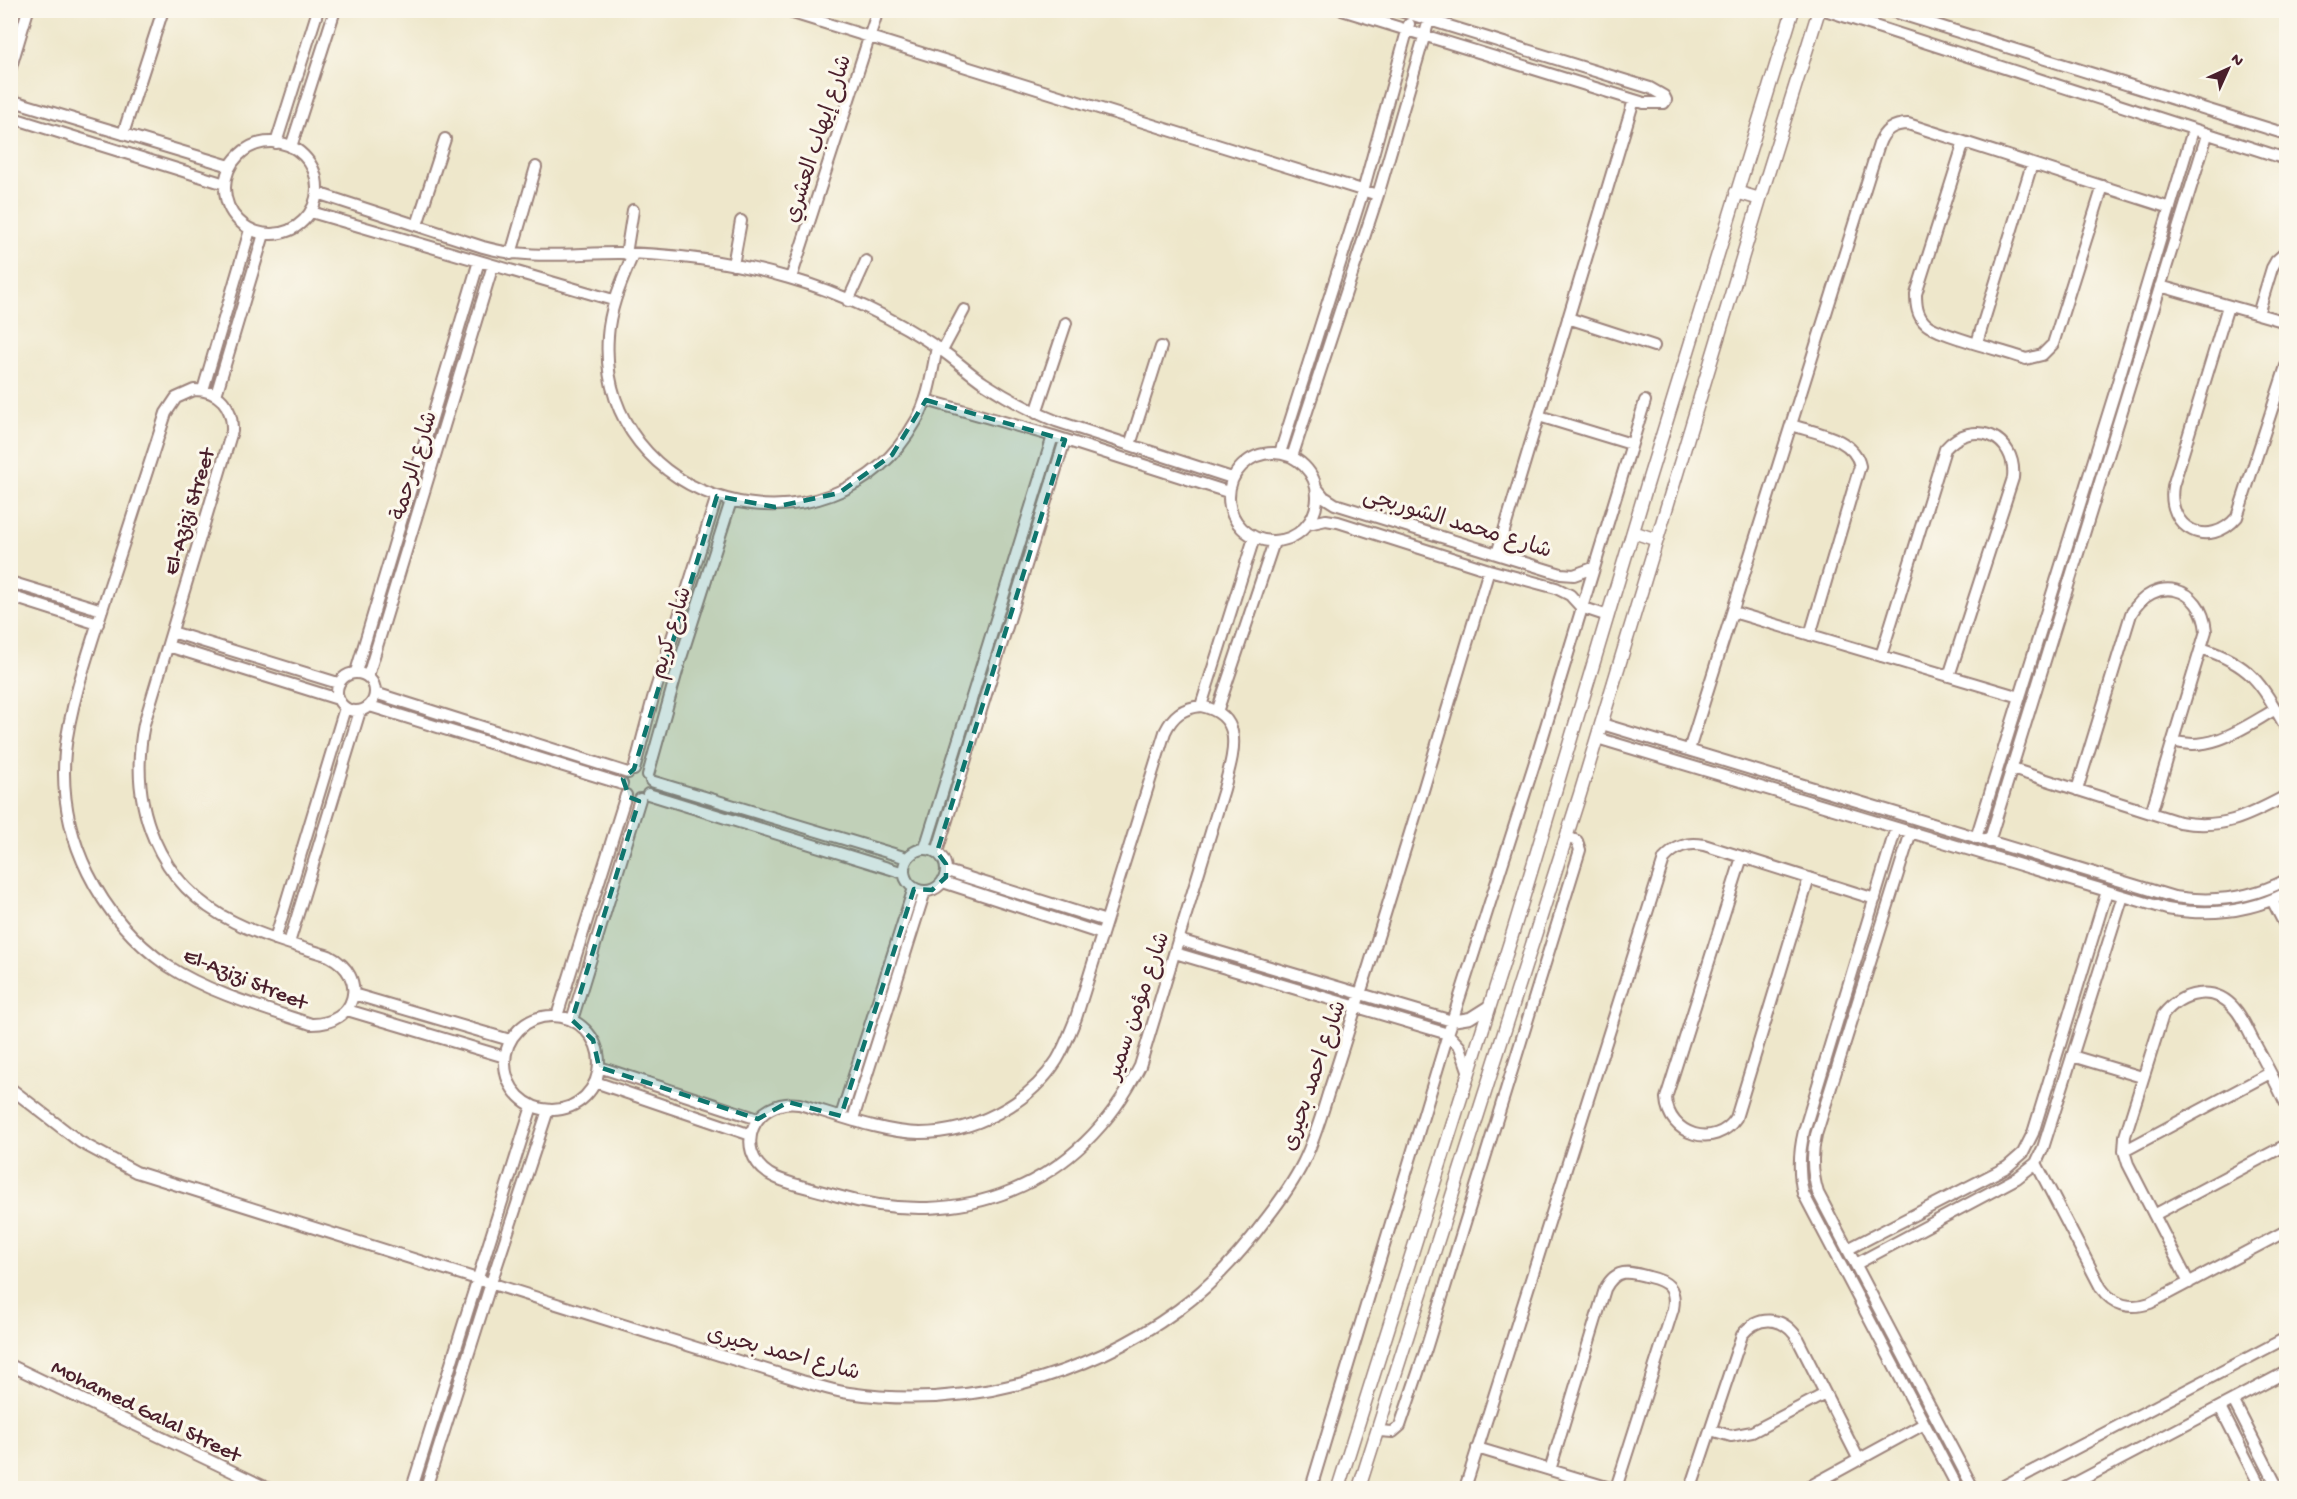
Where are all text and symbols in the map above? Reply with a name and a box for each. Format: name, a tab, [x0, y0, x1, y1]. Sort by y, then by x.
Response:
north arrow	[2198, 39, 2258, 99]
text: N	[2226, 50, 2247, 72]
street label: شارع إيهاب العشري	[780, 52, 859, 226]
street label: شارع الرحمة	[387, 409, 445, 524]
street label: El-Azizi Street	[159, 444, 223, 579]
street label: شارع محمد الشوربجى	[1360, 484, 1554, 566]
street label: شارع كريم	[647, 584, 699, 682]
street label: شارع مؤمن سمير	[1102, 929, 1177, 1086]
street label: El-Azizi Street	[179, 944, 312, 1018]
street label: شارع احمد بحيرى	[1278, 998, 1354, 1155]
street label: شارع احمد بحيرى	[704, 1322, 862, 1388]
street label: Mohamed Galal Street	[46, 1355, 246, 1471]

